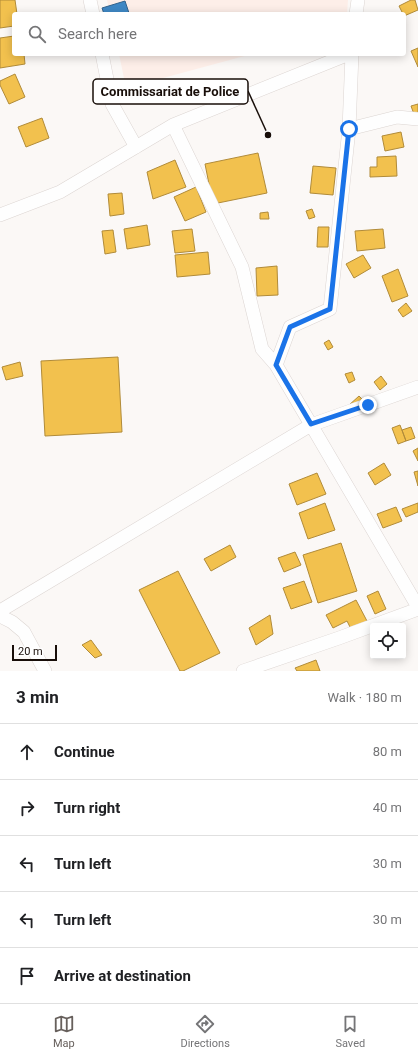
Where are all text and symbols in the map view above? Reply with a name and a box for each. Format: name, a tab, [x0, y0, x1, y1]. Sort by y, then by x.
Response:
search box	[12, 12, 406, 56]
icon: search	[26, 23, 48, 45]
text: Search here	[58, 25, 137, 43]
callout: Commissariat de Police	[93, 79, 248, 104]
text: Commissariat de Police	[101, 84, 239, 99]
route start	[340, 120, 358, 138]
route end	[359, 396, 377, 414]
map controls	[370, 623, 406, 659]
button: locate	[370, 623, 406, 659]
scale bar	[12, 643, 57, 662]
text: 20 m	[18, 645, 43, 658]
text: 3 min	[16, 687, 59, 707]
text: Walk · 180 m	[327, 690, 402, 705]
icon: ahead	[16, 741, 38, 763]
text: Continue	[54, 743, 115, 761]
text: 80 m	[373, 744, 402, 759]
icon: right	[16, 797, 38, 819]
text: Turn right	[54, 799, 120, 817]
text: 40 m	[373, 800, 402, 815]
icon: left	[16, 853, 38, 875]
text: Turn left	[54, 855, 111, 873]
text: 30 m	[373, 856, 402, 871]
icon: left	[16, 909, 38, 931]
text: Turn left	[54, 911, 111, 929]
text: 30 m	[373, 912, 402, 927]
icon: arrive	[16, 965, 38, 987]
text: Arrive at destination	[54, 967, 191, 985]
tab: Map	[53, 1013, 75, 1050]
tab: Directions	[180, 1013, 230, 1050]
tab: Saved	[335, 1013, 365, 1050]

